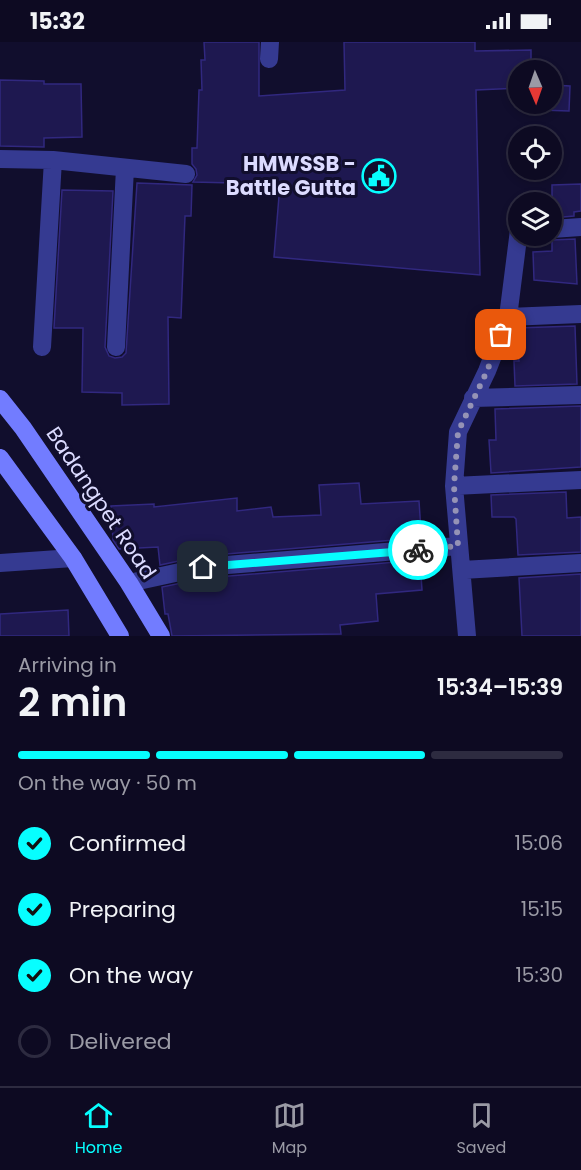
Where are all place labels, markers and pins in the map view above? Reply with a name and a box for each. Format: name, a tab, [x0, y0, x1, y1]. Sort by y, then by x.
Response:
place label: HMWSSB - Battle Gutta	[226, 149, 356, 202]
public building icon: HMWSSB - Battle Gutta	[361, 158, 397, 194]
pin	[475, 309, 526, 360]
pin	[177, 541, 228, 592]

